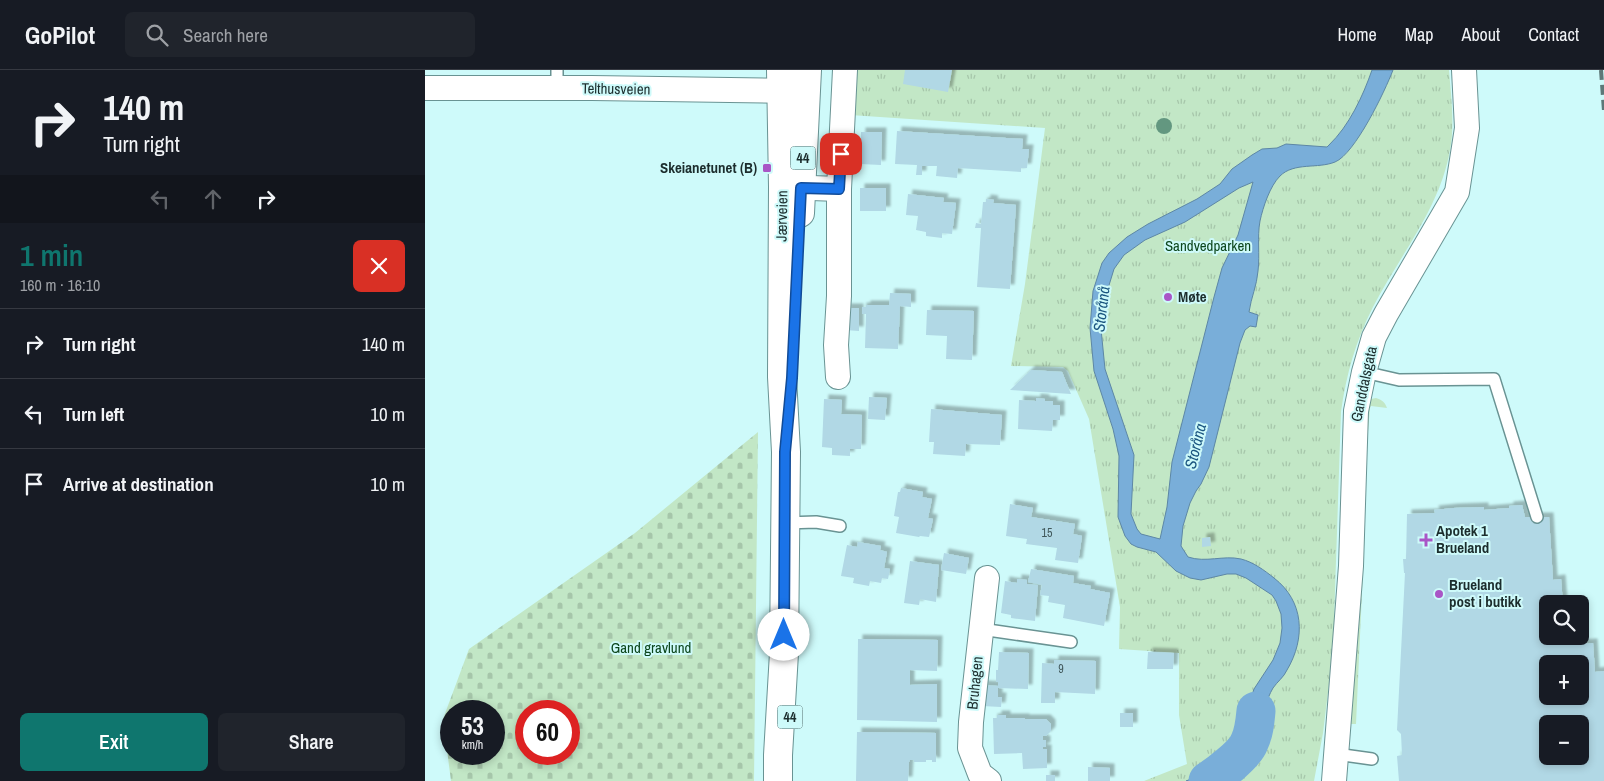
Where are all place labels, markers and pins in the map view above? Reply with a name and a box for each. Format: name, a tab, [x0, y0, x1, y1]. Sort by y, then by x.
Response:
pin	[820, 133, 862, 175]
place label: Skeianetunet (B)	[660, 157, 757, 178]
marker: Skeianetunet (B)	[761, 162, 773, 174]
place label: Møte	[1178, 286, 1207, 307]
marker: Møte	[1162, 291, 1174, 303]
place label: Apotek 1 Brueland	[1436, 520, 1489, 558]
marker: Apotek 1 Brueland	[1420, 534, 1432, 546]
place label: Brueland post i butikk	[1449, 574, 1522, 612]
marker: Brueland post i butikk	[1433, 588, 1445, 600]

